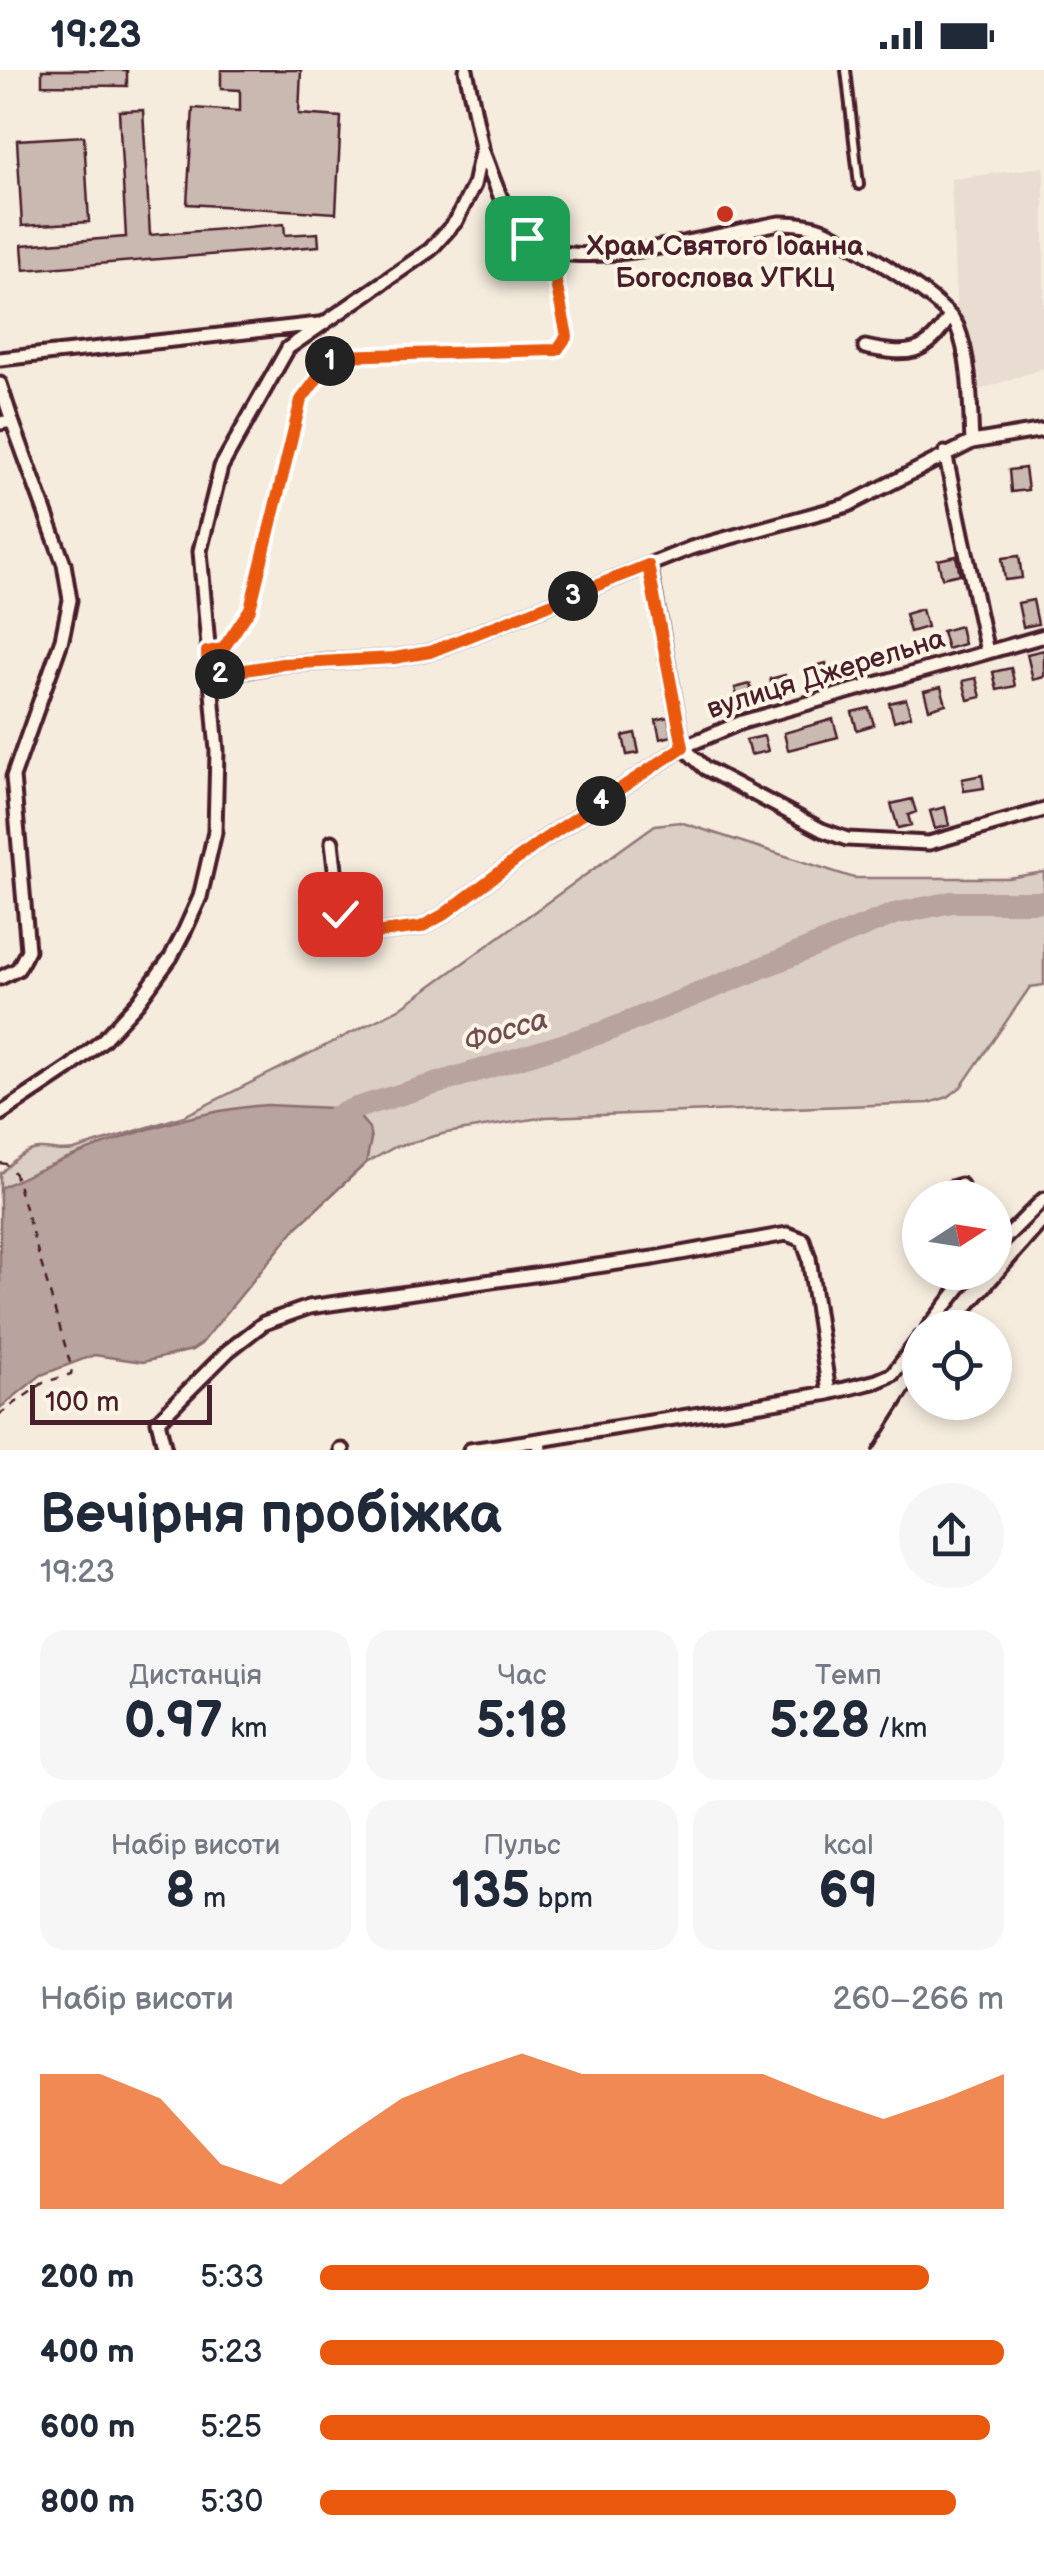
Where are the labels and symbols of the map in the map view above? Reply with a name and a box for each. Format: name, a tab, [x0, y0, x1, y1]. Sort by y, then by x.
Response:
pin	[485, 196, 570, 281]
marker: Храм Святого Іоанна Богослова УГКЦ	[714, 203, 736, 225]
place label: Храм Святого Іоанна Богослова УГКЦ	[586, 230, 864, 295]
pin: 1	[305, 336, 355, 386]
pin: 3	[548, 571, 598, 621]
street label: вулиця Джерельна	[703, 622, 949, 726]
pin: 2	[195, 649, 245, 699]
pin: 4	[576, 776, 626, 826]
pin	[298, 872, 383, 957]
water label: Фосса	[460, 1001, 552, 1061]
north arrow	[902, 1180, 1012, 1290]
scale bar	[30, 1380, 212, 1424]

